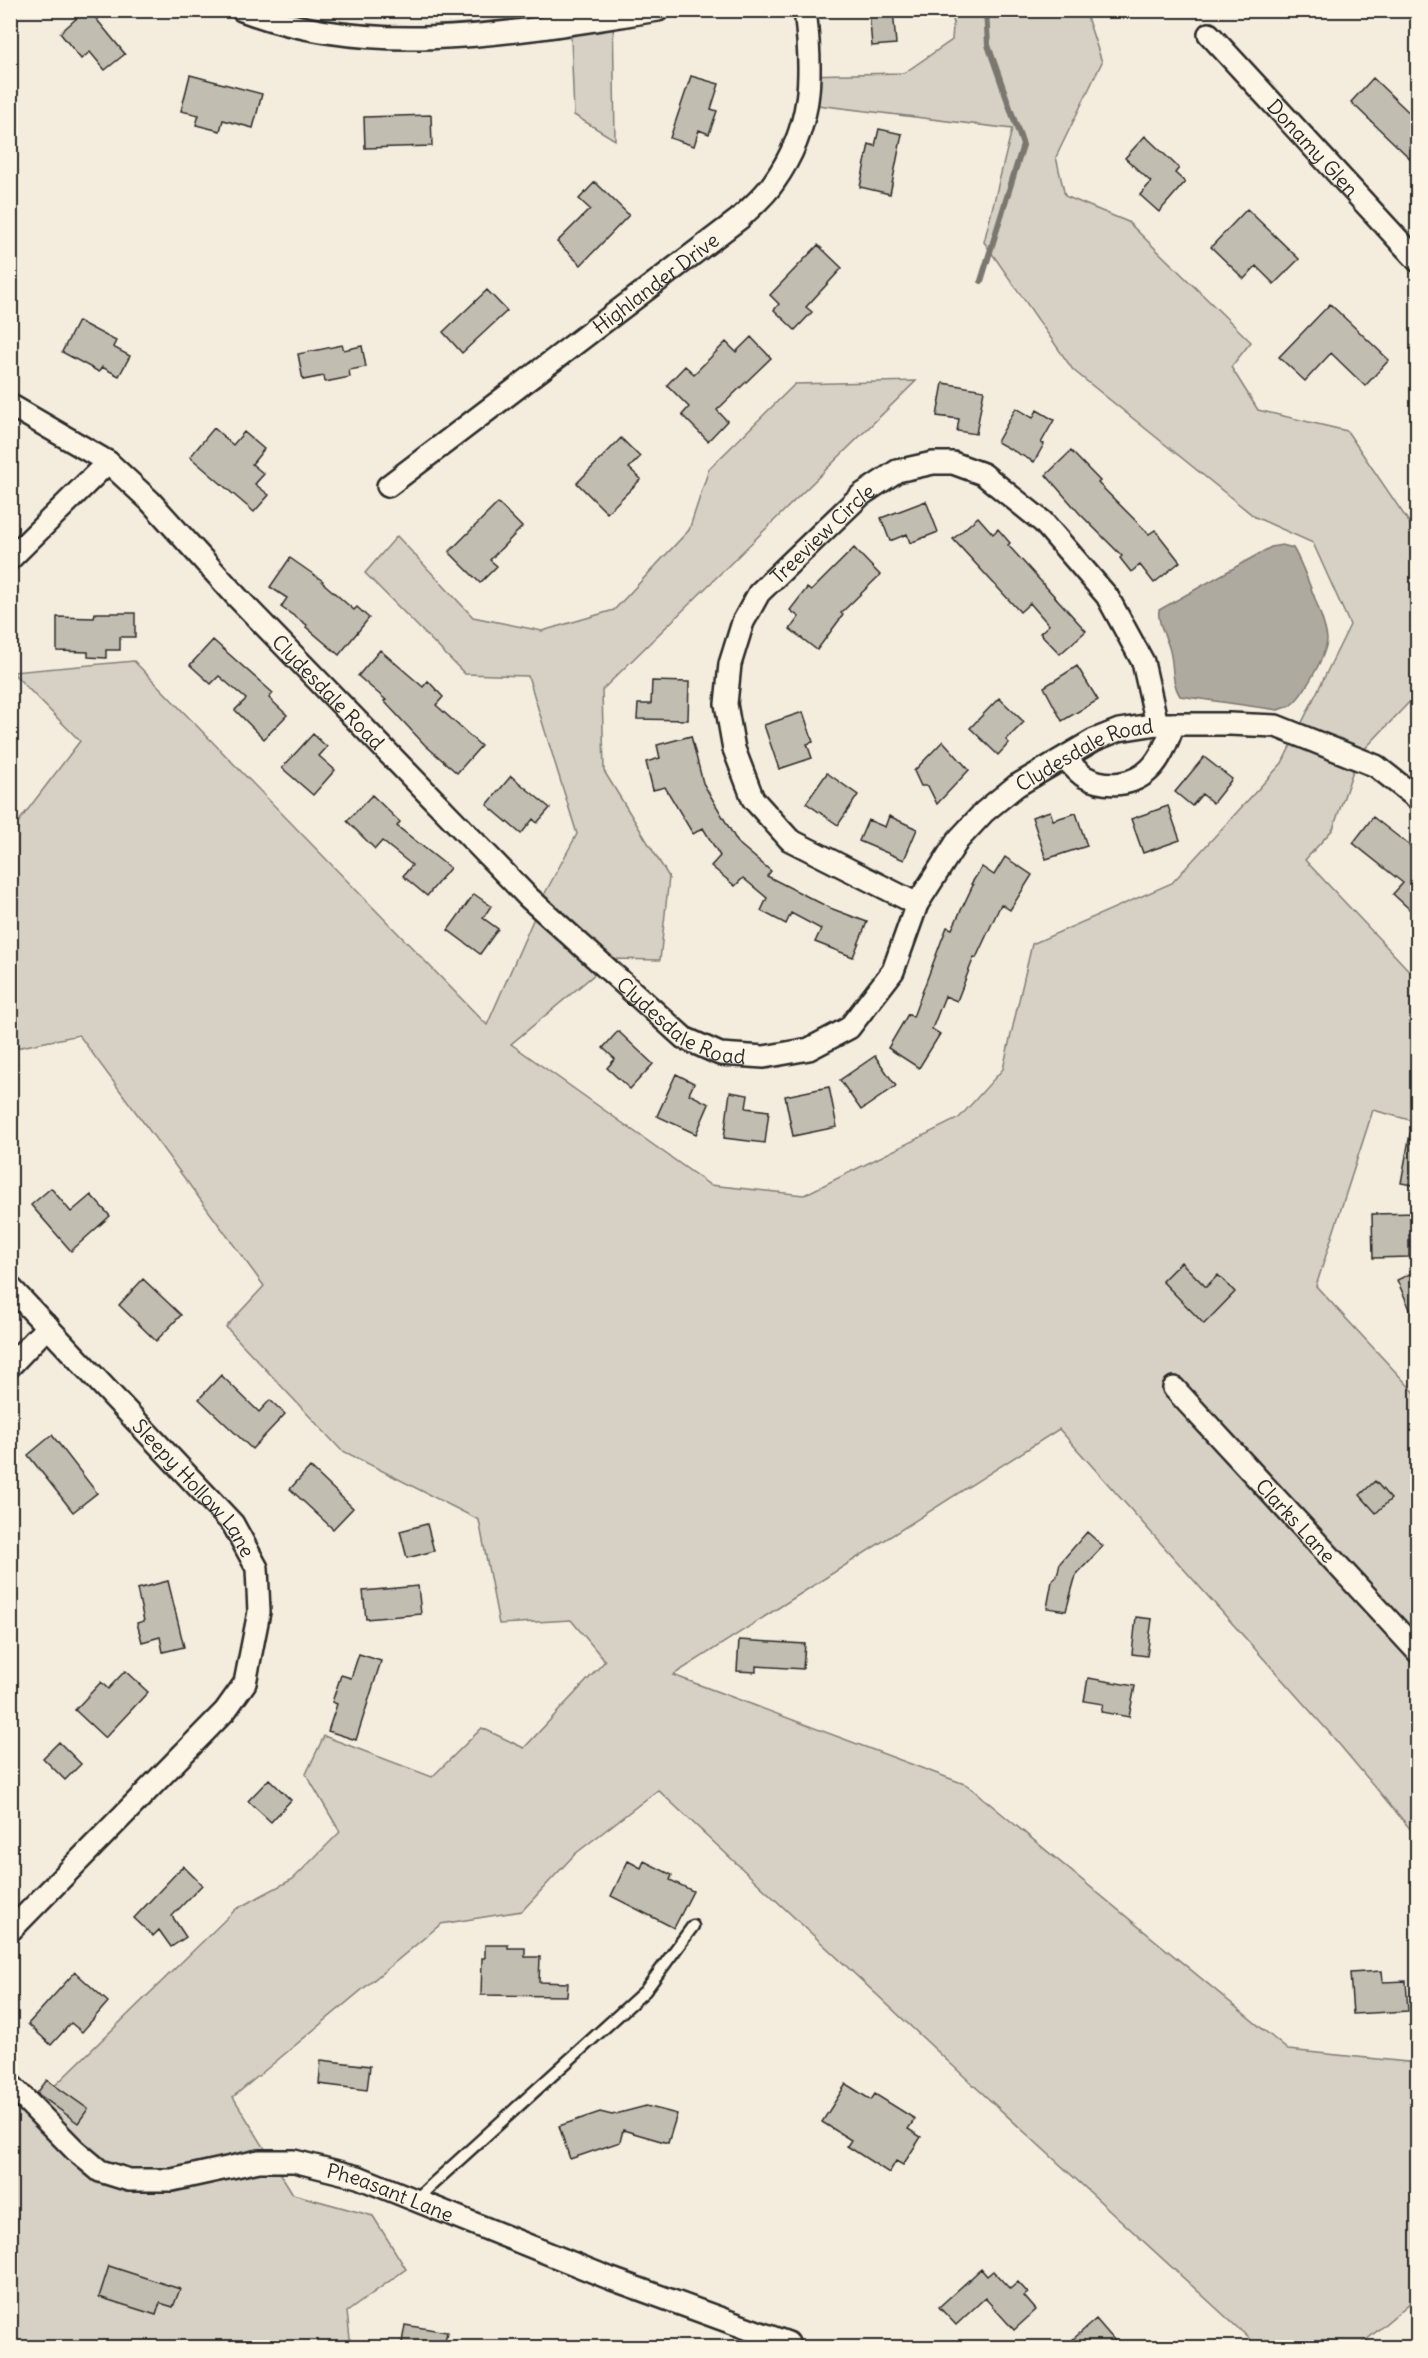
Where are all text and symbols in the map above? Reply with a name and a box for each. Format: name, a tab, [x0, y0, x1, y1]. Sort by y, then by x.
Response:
street label: Donamy Glen	[1262, 93, 1364, 201]
street label: Highlander Drive	[587, 227, 723, 338]
street label: Treeview Circle	[765, 477, 879, 588]
street label: Clydesdale Road	[267, 629, 390, 755]
street label: Clydesdale Road	[1011, 712, 1155, 796]
street label: Clydesdale Road	[612, 971, 747, 1068]
street label: Sleepy Hollow Lane	[128, 1413, 261, 1561]
street label: Clarks Lane	[1251, 1473, 1341, 1568]
street label: Pheasant Lane	[324, 2157, 457, 2227]

